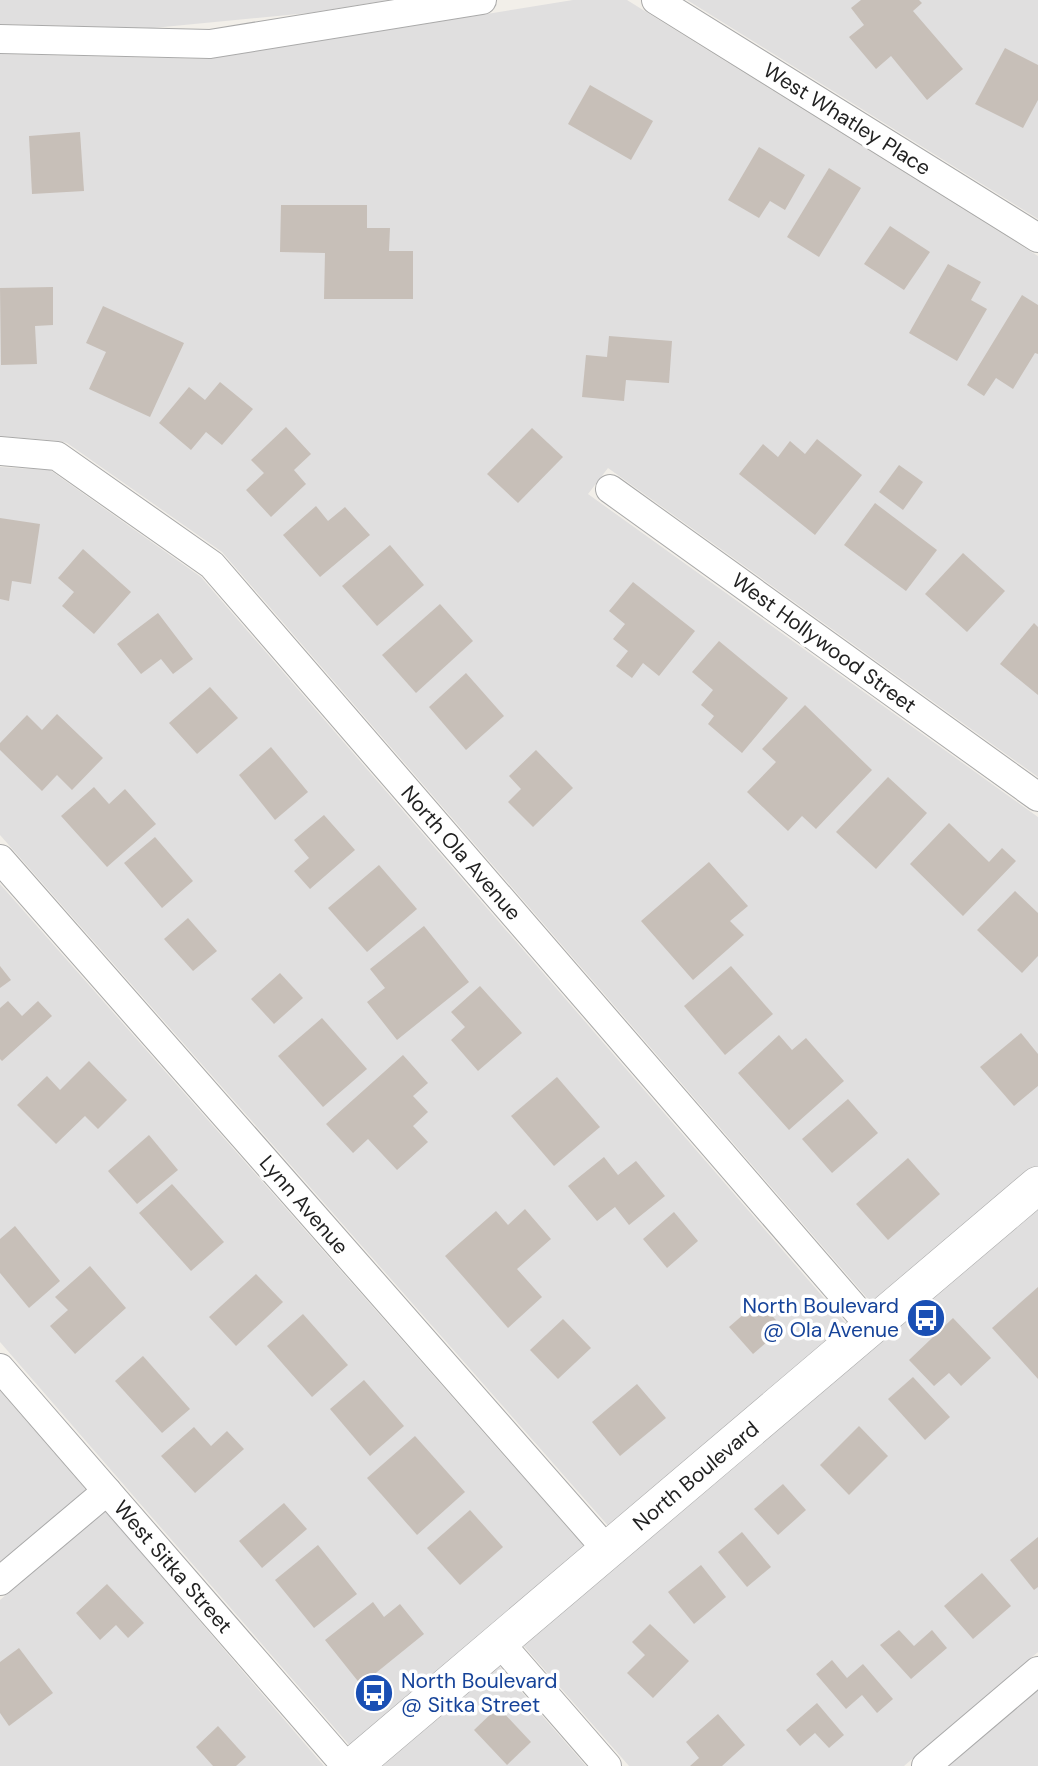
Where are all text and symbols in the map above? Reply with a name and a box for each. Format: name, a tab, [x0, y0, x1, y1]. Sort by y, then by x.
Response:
street label: West Whatley Place	[758, 56, 936, 182]
street label: West Hollywood Street	[726, 567, 922, 719]
street label: North Ola Avenue	[395, 780, 527, 926]
street label: Lynn Avenue	[253, 1150, 355, 1260]
place label: North Boulevard @ Ola Avenue	[743, 1292, 899, 1344]
bus stop icon: North Boulevard @ Ola Avenue	[905, 1297, 947, 1339]
street label: North Boulevard	[627, 1415, 765, 1537]
street label: West Sitka Street	[107, 1495, 239, 1639]
place label: North Boulevard @ Sitka Street	[401, 1667, 557, 1719]
bus stop icon: North Boulevard @ Sitka Street	[353, 1672, 395, 1714]

